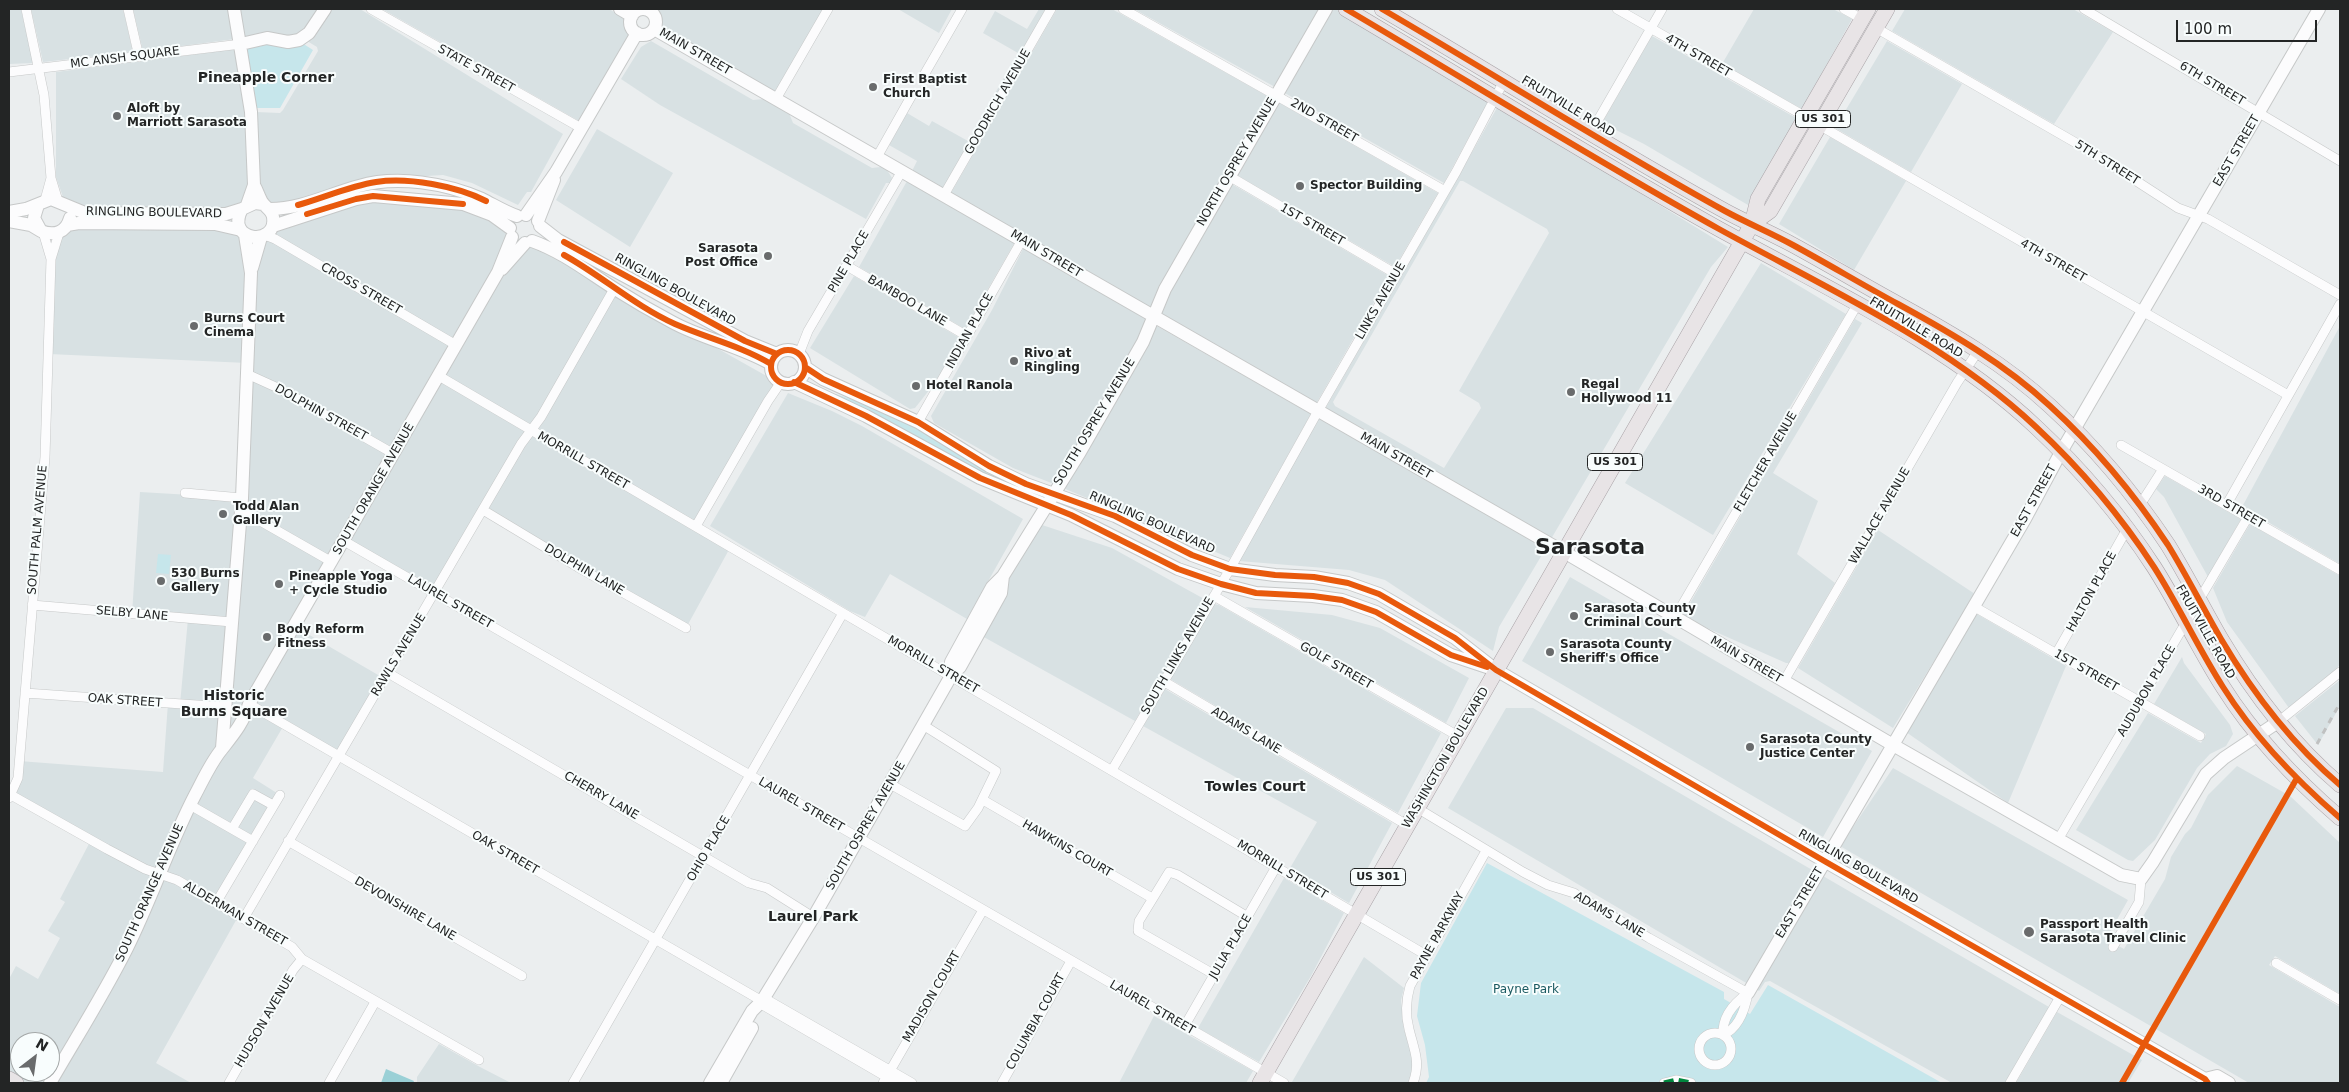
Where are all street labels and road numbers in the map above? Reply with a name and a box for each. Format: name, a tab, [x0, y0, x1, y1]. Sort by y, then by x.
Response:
street label: MAIN STREET	[656, 26, 734, 78]
street label: 4TH STREET	[1663, 31, 1733, 81]
street label: STATE STREET	[435, 42, 517, 96]
street label: MC ANSH SQUARE	[69, 44, 181, 72]
street label: GOODRICH AVENUE	[962, 47, 1034, 157]
street label: 6TH STREET	[2177, 59, 2247, 109]
street label: FRUITVILLE ROAD	[1519, 73, 1617, 141]
street label: NORTH OSPREY AVENUE	[1194, 95, 1280, 229]
street label: 2ND STREET	[1288, 96, 1360, 146]
road number: US 301	[1796, 110, 1850, 128]
street label: EAST STREET	[2211, 113, 2263, 189]
street label: 5TH STREET	[2072, 137, 2142, 189]
street label: 1ST STREET	[1277, 201, 1347, 249]
street label: RINGLING BOULEVARD	[86, 205, 222, 221]
street label: MAIN STREET	[1008, 227, 1084, 281]
street label: PINE PLACE	[825, 228, 873, 296]
street label: 4TH STREET	[2018, 236, 2088, 286]
street label: RINGLING BOULEVARD	[612, 251, 738, 329]
street label: CROSS STREET	[318, 260, 404, 318]
street label: LINKS AVENUE	[1353, 260, 1409, 342]
street label: BAMBOO LANE	[865, 272, 949, 330]
street label: INDIAN PLACE	[943, 291, 997, 371]
street label: FRUITVILLE ROAD	[1867, 294, 1965, 362]
street label: SOUTH OSPREY AVENUE	[1051, 356, 1139, 488]
street label: DOLPHIN STREET	[272, 382, 370, 444]
street label: FLETCHER AVENUE	[1731, 409, 1801, 515]
street label: SOUTH ORANGE AVENUE	[330, 421, 418, 557]
street label: MORRILL STREET	[535, 429, 631, 493]
street label: MAIN STREET	[1357, 430, 1435, 482]
road number: US 301	[1588, 454, 1642, 471]
street label: EAST STREET	[2008, 462, 2060, 540]
street label: SOUTH PALM AVENUE	[25, 465, 51, 595]
street label: WALLACE AVENUE	[1846, 465, 1914, 567]
street label: 3RD STREET	[2195, 482, 2267, 532]
street label: RINGLING BOULEVARD	[1087, 489, 1217, 557]
street label: DOLPHIN LANE	[542, 541, 626, 599]
street label: HALTON PLACE	[2064, 549, 2120, 635]
street label: LAUREL STREET	[405, 572, 495, 632]
street label: FRUITVILLE ROAD	[2172, 582, 2238, 682]
street label: SOUTH LINKS AVENUE	[1138, 595, 1218, 717]
street label: SELBY LANE	[95, 604, 169, 624]
street label: RAWLS AVENUE	[369, 611, 429, 699]
street label: MORRILL STREET	[885, 633, 981, 697]
street label: MAIN STREET	[1707, 634, 1785, 686]
street label: GOLF STREET	[1297, 639, 1375, 693]
street label: AUDUBON PLACE	[2115, 643, 2179, 739]
street label: 1ST STREET	[2051, 647, 2121, 695]
street label: WASHINGTON BOULEVARD	[1400, 685, 1492, 831]
street label: OAK STREET	[87, 691, 163, 711]
street label: ADAMS LANE	[1208, 704, 1284, 758]
street label: SOUTH OSPREY AVENUE	[823, 759, 909, 893]
street label: CHERRY LANE	[561, 769, 641, 823]
street label: LAUREL STREET	[756, 775, 846, 835]
street label: OHIO PLACE	[684, 814, 734, 884]
street label: HAWKINS COURT	[1019, 817, 1115, 881]
street label: SOUTH ORANGE AVENUE	[113, 822, 187, 964]
street label: RINGLING BOULEVARD	[1795, 827, 1921, 907]
street label: OAK STREET	[469, 828, 541, 878]
street label: MORRILL STREET	[1234, 837, 1330, 903]
street label: EAST STREET	[1773, 865, 1827, 941]
road number: US 301	[1350, 869, 1406, 886]
street label: DEVONSHIRE LANE	[352, 874, 458, 944]
street label: ALDERMAN STREET	[181, 878, 289, 950]
street label: ADAMS LANE	[1571, 889, 1647, 941]
street label: PAYNE PARKWAY	[1408, 890, 1468, 982]
street label: JULIA PLACE	[1207, 912, 1255, 982]
street label: MADISON COURT	[900, 949, 964, 1045]
street label: COLUMBIA COURT	[1003, 971, 1069, 1073]
street label: HUDSON AVENUE	[232, 972, 298, 1070]
street label: LAUREL STREET	[1107, 978, 1197, 1038]

